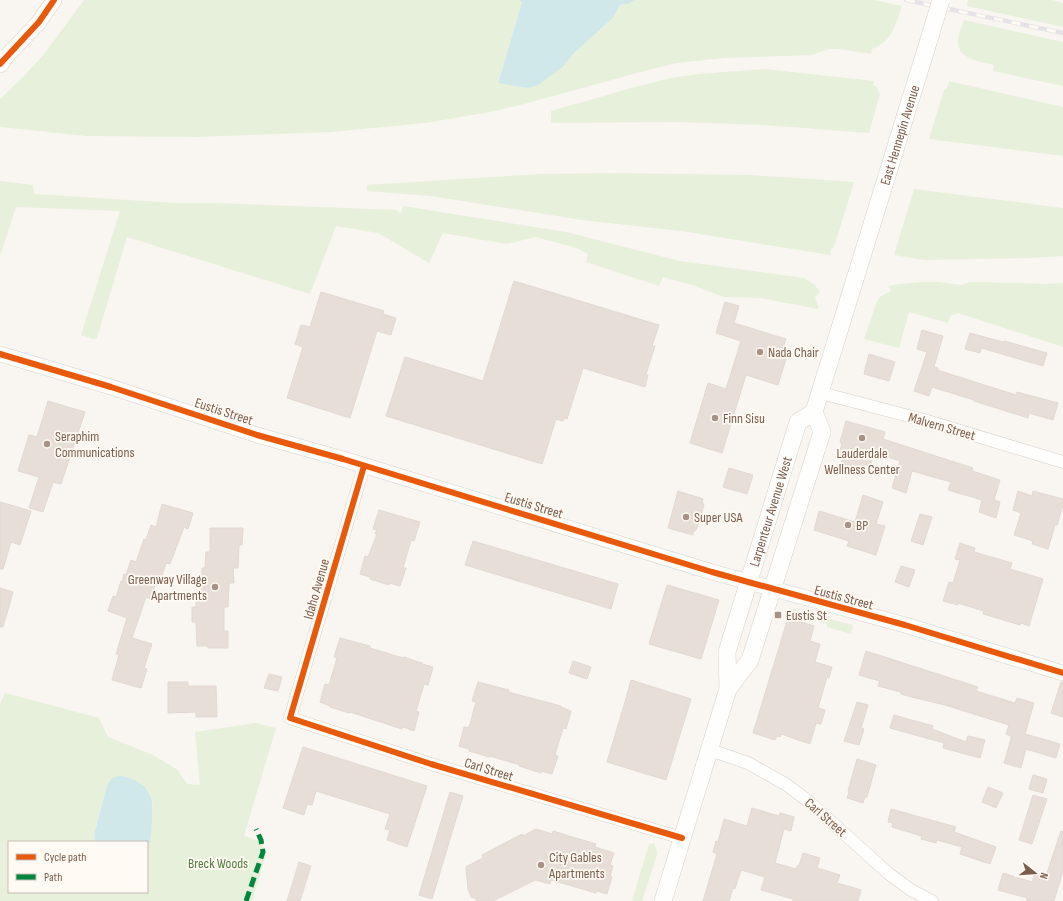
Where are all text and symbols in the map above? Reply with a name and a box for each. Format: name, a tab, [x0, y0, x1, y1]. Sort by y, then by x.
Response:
street label: East Hennepin Avenue	[877, 83, 923, 187]
place label: Nada Chair	[768, 344, 819, 361]
marker: Nada Chair	[755, 347, 765, 357]
street label: Eustis Street	[193, 394, 255, 429]
street label: Malvern Street	[906, 409, 977, 444]
place label: Finn Sisu	[723, 410, 765, 427]
marker: Finn Sisu	[710, 413, 720, 423]
place label: Seraphim Communications	[55, 428, 134, 461]
marker: Lauderdale Wellness Center	[857, 433, 867, 443]
marker: Seraphim Communications	[42, 439, 52, 449]
place label: Lauderdale Wellness Center	[824, 445, 900, 478]
street label: Larpenteur Avenue West	[746, 454, 796, 569]
street label: Eustis Street	[503, 489, 565, 522]
place label: Super USA	[694, 509, 743, 526]
marker: Super USA	[681, 512, 691, 522]
place label: BP	[856, 517, 868, 534]
marker: BP	[843, 520, 853, 530]
street label: Idaho Avenue	[300, 557, 333, 621]
place label: Greenway Village Apartments	[128, 571, 207, 604]
street label: Eustis Street	[813, 581, 875, 613]
marker: Greenway Village Apartments	[210, 582, 220, 592]
place label: Eustis St	[786, 607, 827, 624]
marker: Eustis St	[773, 610, 783, 620]
street label: Carl Street	[462, 754, 515, 785]
street label: Carl Street	[801, 794, 850, 840]
legend	[8, 841, 148, 893]
place label: City Gables Apartments	[548, 849, 605, 882]
text: Cycle path	[44, 850, 86, 865]
north arrow	[1015, 853, 1055, 893]
park label: Breck Woods	[188, 855, 248, 872]
marker: City Gables Apartments	[536, 860, 546, 870]
text: Path	[44, 870, 62, 885]
text: N	[1037, 871, 1051, 881]

